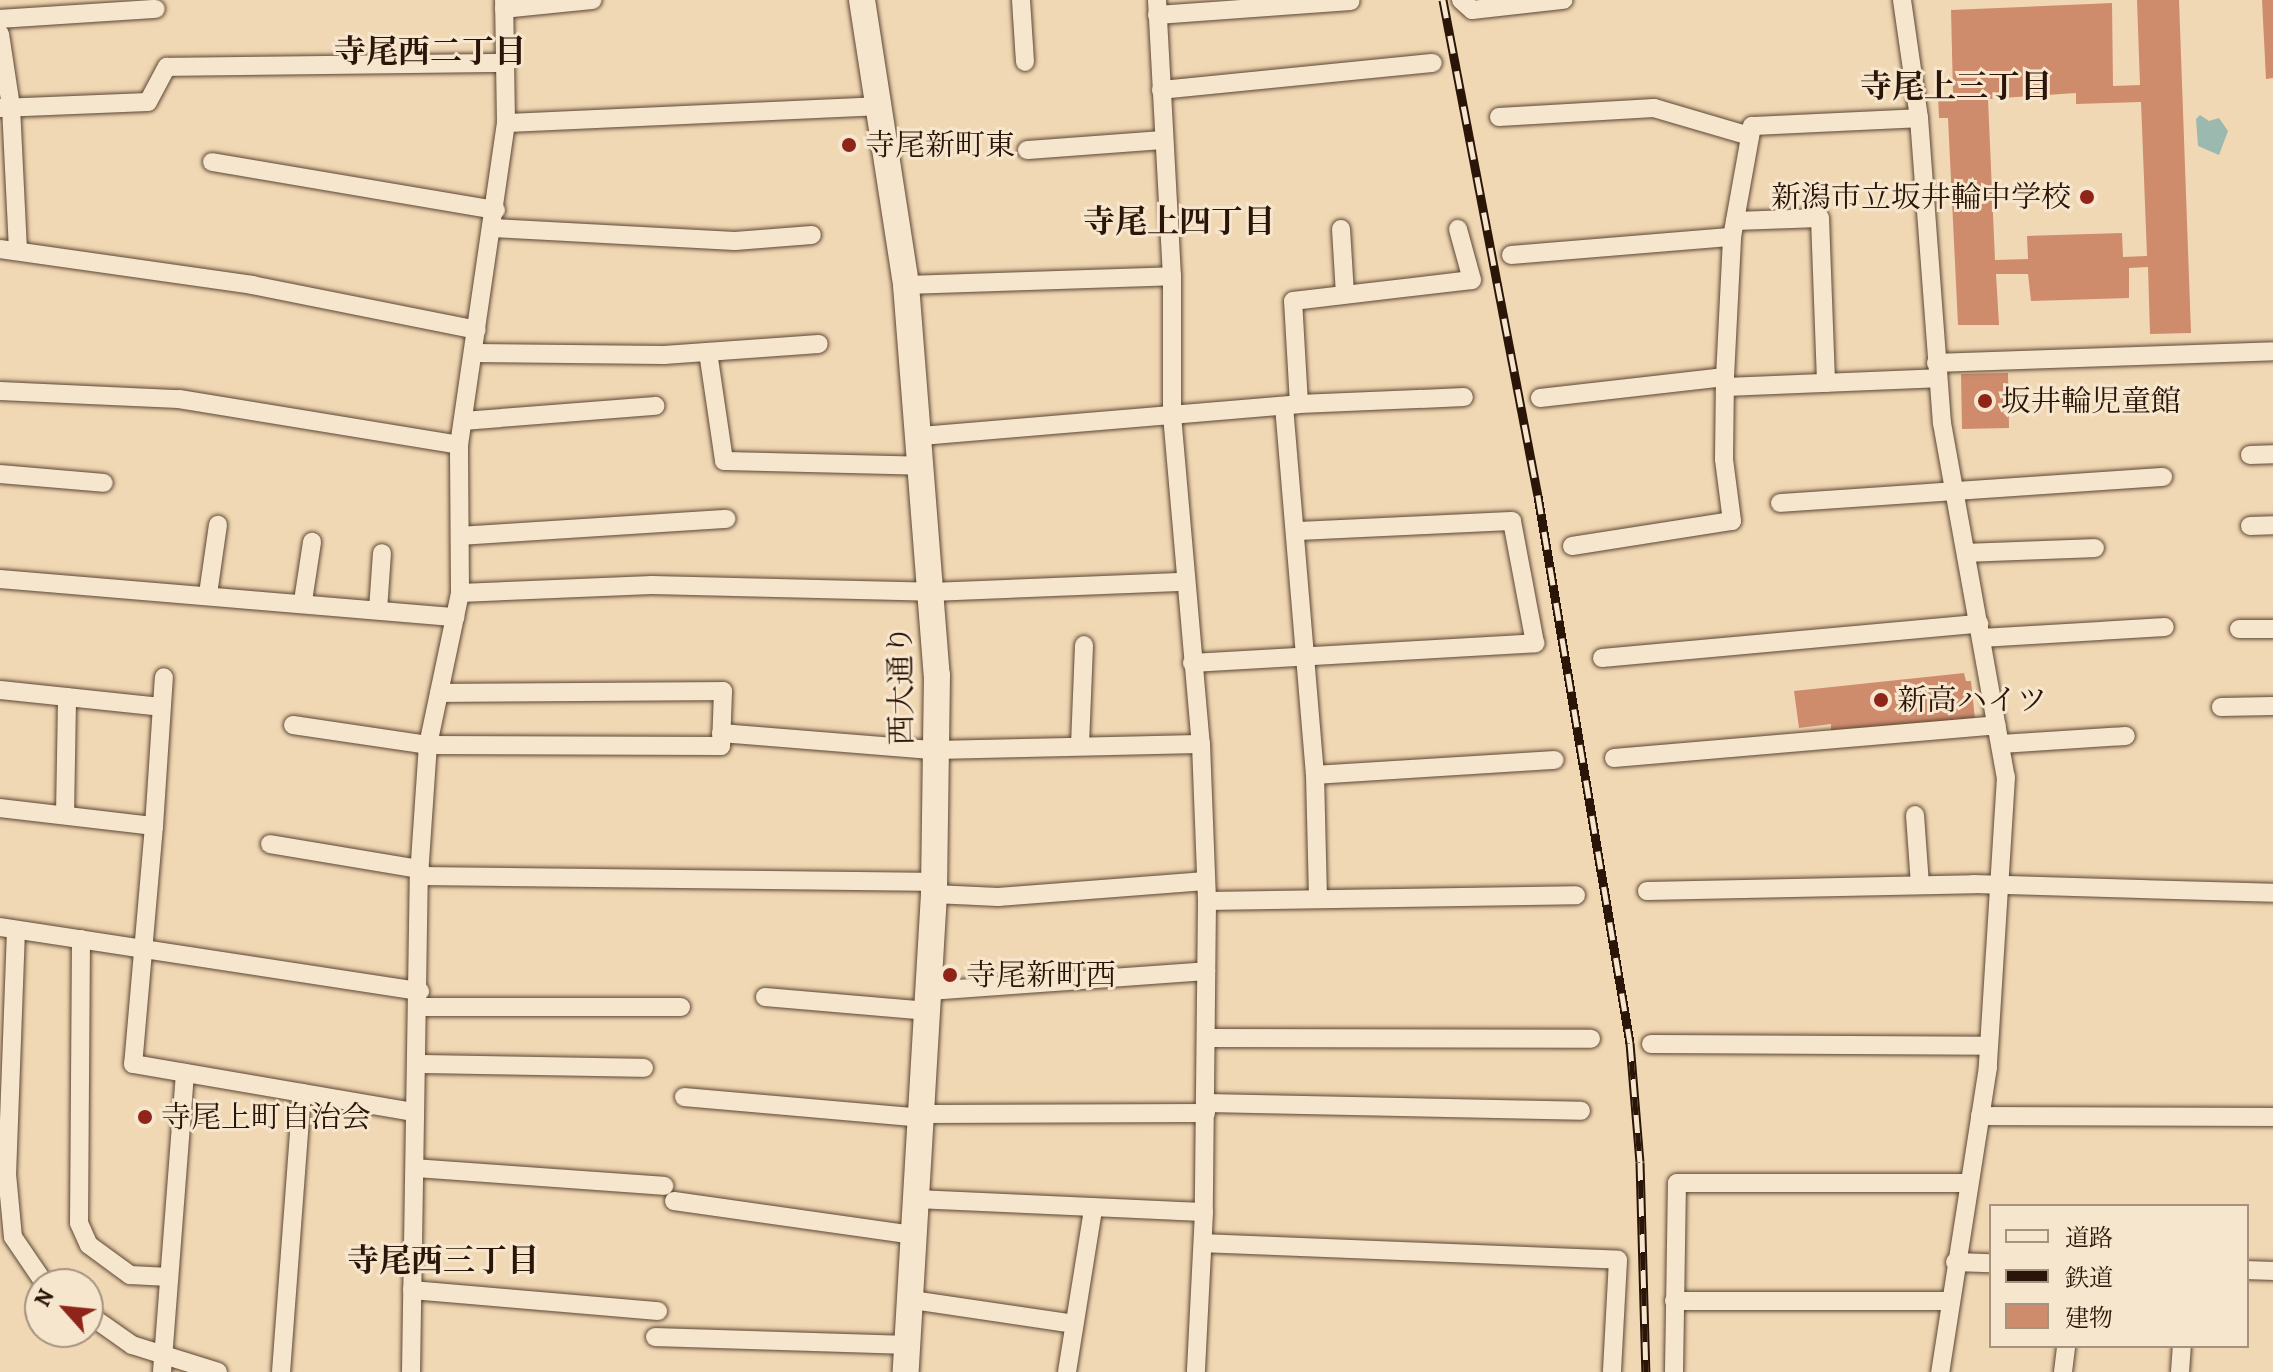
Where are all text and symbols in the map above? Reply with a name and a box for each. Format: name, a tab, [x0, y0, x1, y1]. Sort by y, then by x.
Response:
district label: 寺尾西二丁目	[334, 32, 526, 70]
district label: 寺尾上三丁目	[1860, 67, 2052, 105]
place label: 寺尾新町東	[865, 127, 1015, 163]
marker: 寺尾新町東	[840, 136, 858, 154]
place label: 新潟市立坂井輪中学校	[1771, 179, 2071, 215]
marker: 新潟市立坂井輪中学校	[2078, 188, 2096, 206]
district label: 寺尾上四丁目	[1083, 202, 1275, 240]
place label: 坂井輪児童館	[2001, 383, 2181, 419]
marker: 坂井輪児童館	[1976, 392, 1994, 410]
street label: 西大通り	[882, 625, 920, 745]
place label: 新高ハイツ	[1897, 682, 2047, 718]
marker: 新高ハイツ	[1872, 691, 1890, 709]
place label: 寺尾新町西	[966, 957, 1116, 993]
marker: 寺尾新町西	[941, 966, 959, 984]
place label: 寺尾上町自治会	[161, 1099, 371, 1135]
marker: 寺尾上町自治会	[136, 1108, 154, 1126]
legend	[1989, 1204, 2249, 1348]
text: 道路	[2065, 1222, 2113, 1254]
district label: 寺尾西三丁目	[347, 1241, 539, 1279]
text: 鉄道	[2065, 1262, 2113, 1294]
north arrow	[24, 1268, 104, 1348]
text: N	[27, 1284, 61, 1312]
text: 建物	[2065, 1302, 2113, 1334]

